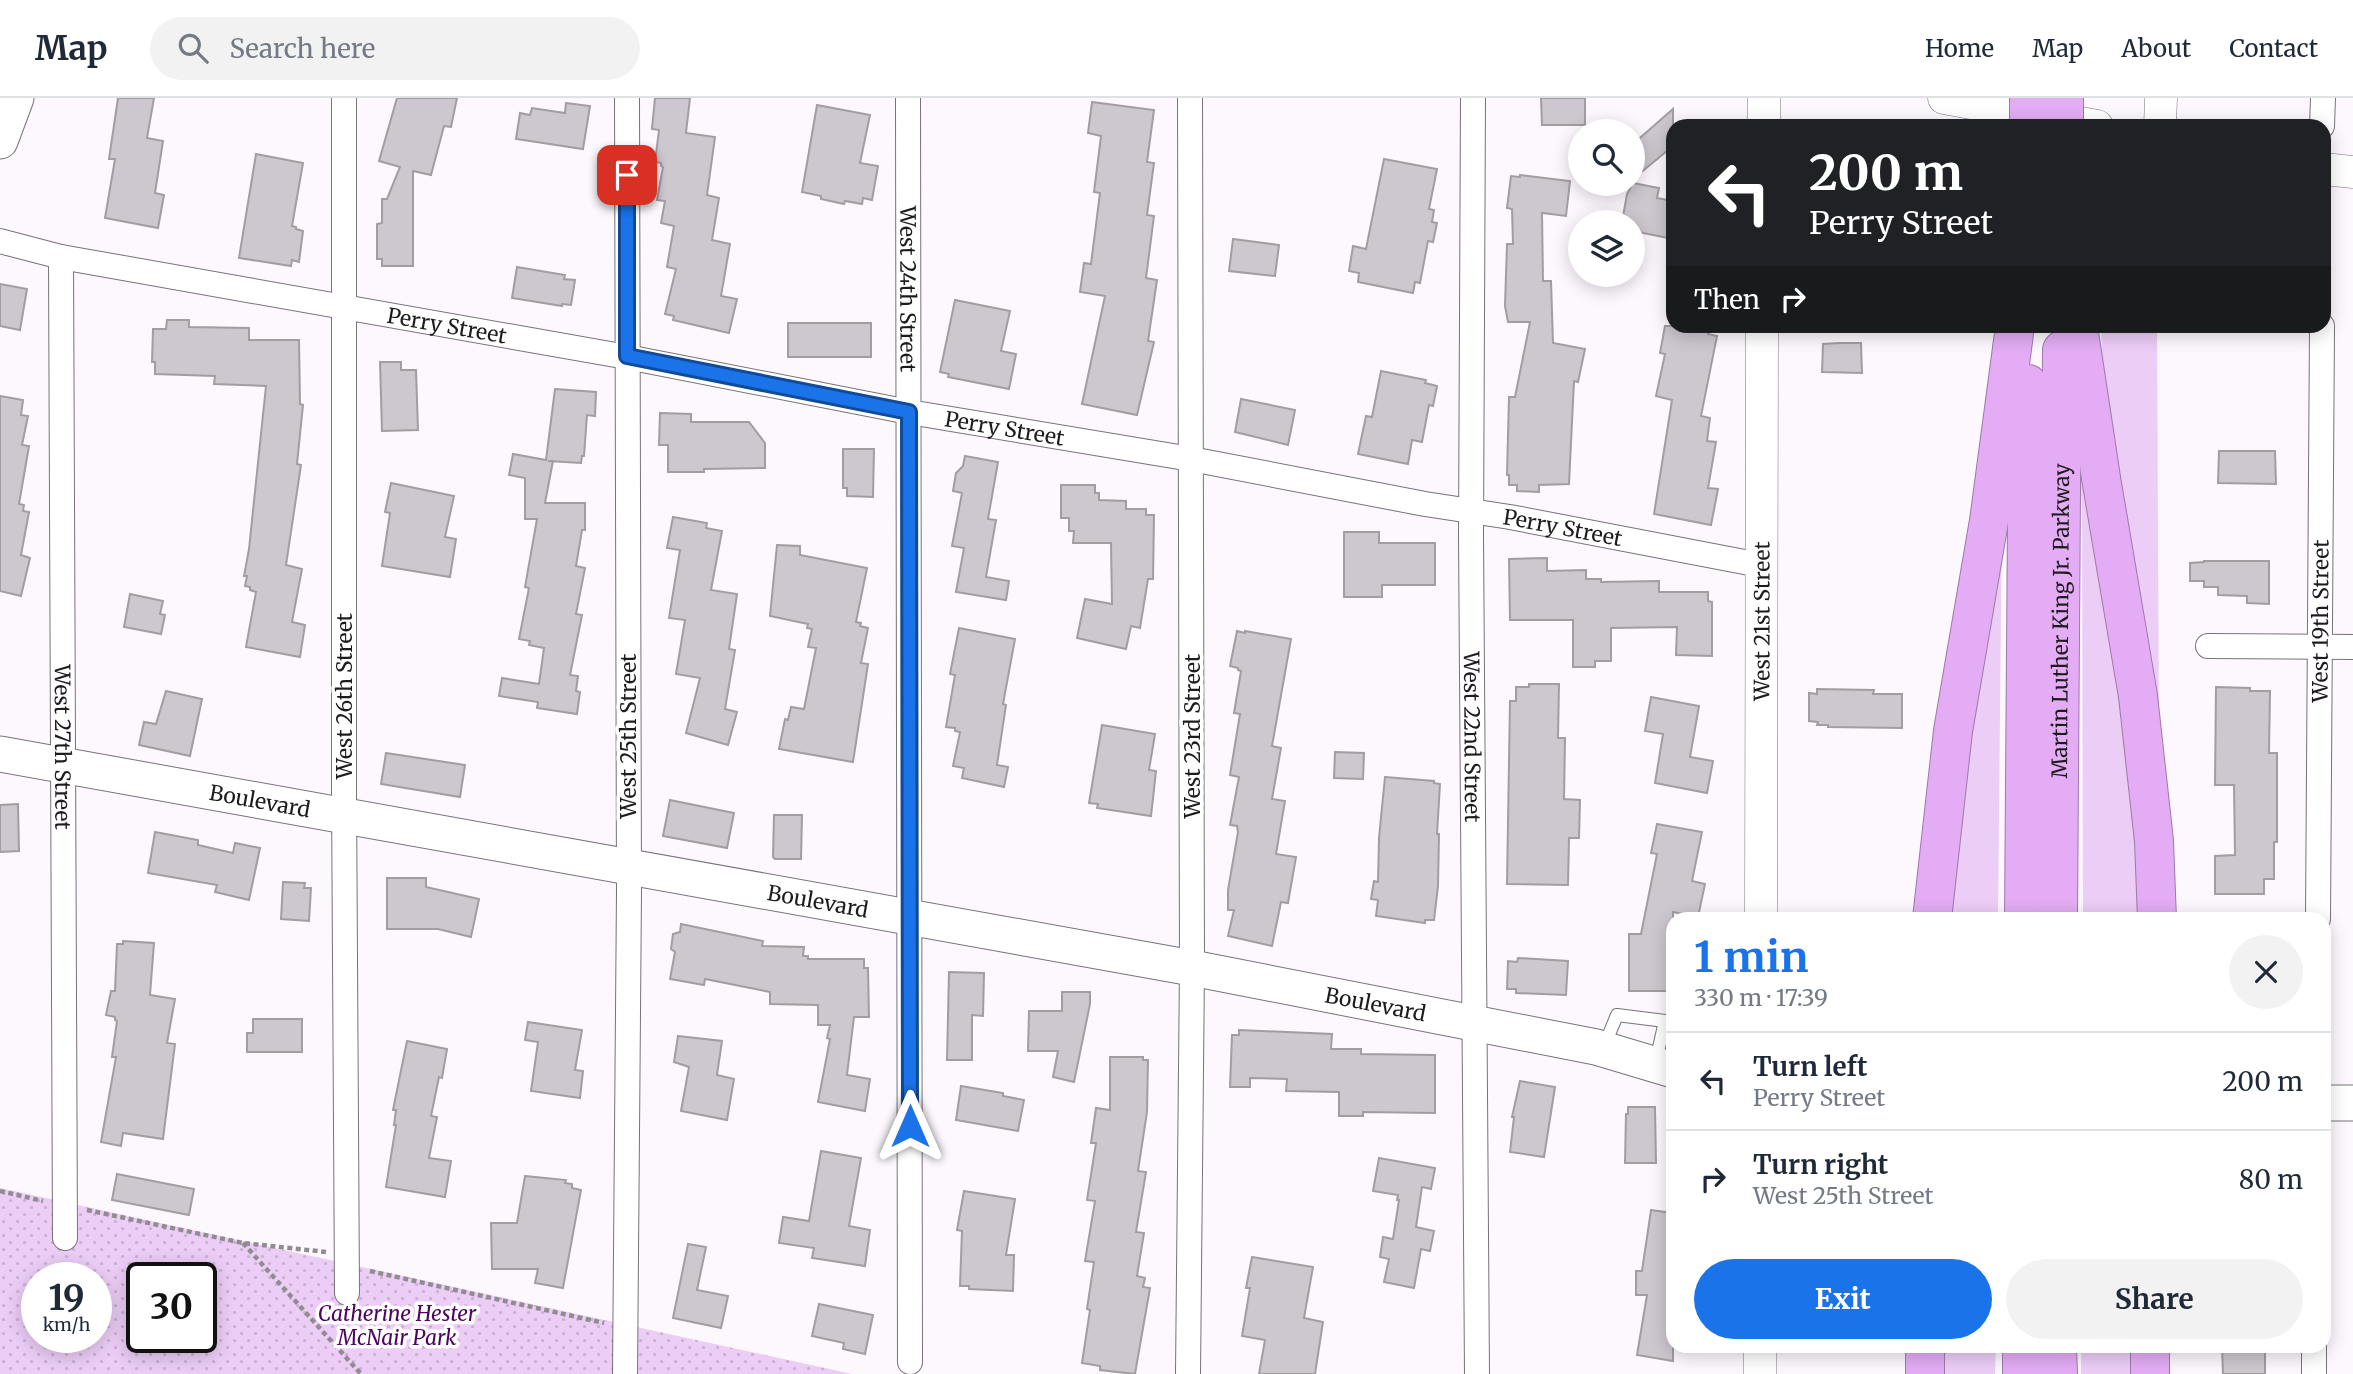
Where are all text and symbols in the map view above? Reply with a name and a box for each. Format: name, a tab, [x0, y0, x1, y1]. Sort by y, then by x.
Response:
search box	[150, 17, 640, 80]
text: Map	[35, 28, 108, 69]
icon: search	[174, 29, 212, 67]
text: Search here	[230, 32, 375, 65]
text: Home	[1925, 33, 1994, 64]
text: Map	[2032, 33, 2083, 64]
text: About	[2121, 33, 2191, 64]
text: Contact	[2229, 33, 2318, 64]
map controls	[1568, 119, 1645, 287]
button: search	[1568, 119, 1645, 196]
text: 200 m	[1809, 142, 1963, 203]
pin	[597, 145, 657, 205]
icon: left	[1694, 147, 1785, 238]
icon: arrive	[608, 156, 646, 194]
text: Perry Street	[1809, 203, 1993, 243]
street label: West 24th Street	[895, 205, 922, 372]
button: layers	[1568, 210, 1645, 287]
icon: right	[1774, 280, 1812, 318]
text: Then	[1694, 283, 1760, 316]
street label: Perry Street	[385, 301, 509, 349]
street label: Perry Street	[943, 405, 1066, 451]
street label: Martin Luther King Jr. Parkway	[2045, 463, 2075, 779]
street label: Perry Street	[1501, 503, 1625, 552]
street label: West 19th Street	[2306, 539, 2334, 704]
street label: West 21st Street	[1748, 541, 1775, 702]
street label: West 26th Street	[331, 613, 358, 780]
street label: West 22nd Street	[1458, 650, 1487, 822]
street label: West 25th Street	[615, 654, 642, 819]
street label: West 23rd Street	[1179, 654, 1206, 819]
street label: West 27th Street	[49, 663, 77, 830]
street label: Boulevard	[207, 778, 313, 823]
street label: Boulevard	[765, 879, 871, 923]
text: 1 min	[1694, 931, 1808, 983]
button: close	[2229, 935, 2303, 1009]
street label: Boulevard	[1323, 981, 1429, 1027]
text: 330 m · 17:39	[1694, 983, 1828, 1012]
text: Turn left	[1753, 1050, 1867, 1083]
icon: left	[1694, 1062, 1732, 1100]
text: 200 m	[2222, 1065, 2303, 1098]
text: Perry Street	[1753, 1083, 1885, 1112]
position arrow	[873, 1089, 947, 1163]
text: Turn right	[1753, 1148, 1888, 1181]
icon: right	[1694, 1160, 1732, 1198]
text: 80 m	[2239, 1163, 2303, 1196]
text: West 25th Street	[1753, 1181, 1934, 1210]
button: Exit	[1694, 1259, 1992, 1339]
button: Share	[2006, 1259, 2303, 1339]
speed limit sign: 30	[126, 1262, 217, 1353]
text: 19	[48, 1276, 85, 1320]
park label: Catherine Hester McNair Park	[318, 1300, 477, 1351]
text: km/h	[43, 1313, 90, 1336]

